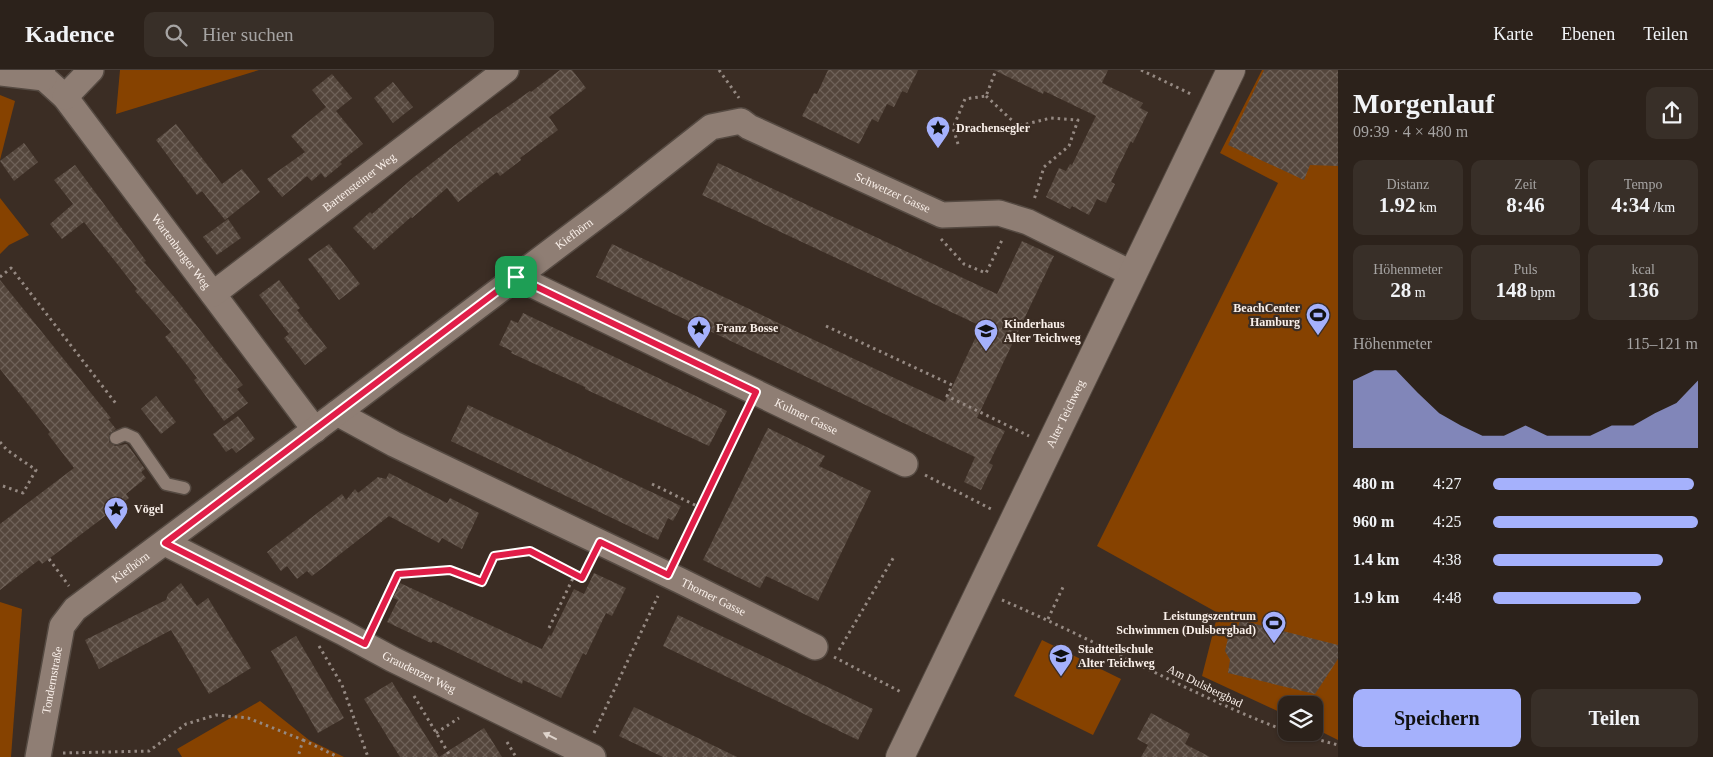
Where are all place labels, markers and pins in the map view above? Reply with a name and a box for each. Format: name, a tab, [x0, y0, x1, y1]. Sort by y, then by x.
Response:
place icon: Drachensegler	[925, 115, 951, 149]
place label: Drachensegler	[956, 121, 1031, 135]
pin	[495, 256, 537, 298]
place label: BeachCenter Hamburg	[1233, 301, 1301, 329]
sports icon: BeachCenter Hamburg	[1305, 302, 1331, 336]
place icon: Franz Bosse	[686, 315, 712, 349]
place label: Kinderhaus Alter Teichweg	[1004, 317, 1081, 345]
school or university icon: Kinderhaus Alter Teichweg	[973, 318, 999, 352]
place label: Franz Bosse	[716, 321, 779, 335]
place icon: Vögel	[103, 496, 129, 530]
place label: Vögel	[134, 502, 164, 516]
place label: Leistungszentrum Schwimmen (Dulsbergbad)	[1116, 609, 1256, 637]
sports icon: Leistungszentrum Schwimmen (Dulsbergbad)	[1261, 610, 1287, 644]
place label: Stadtteilschule Alter Teichweg	[1078, 642, 1155, 670]
school or university icon: Stadtteilschule Alter Teichweg	[1048, 643, 1074, 677]

